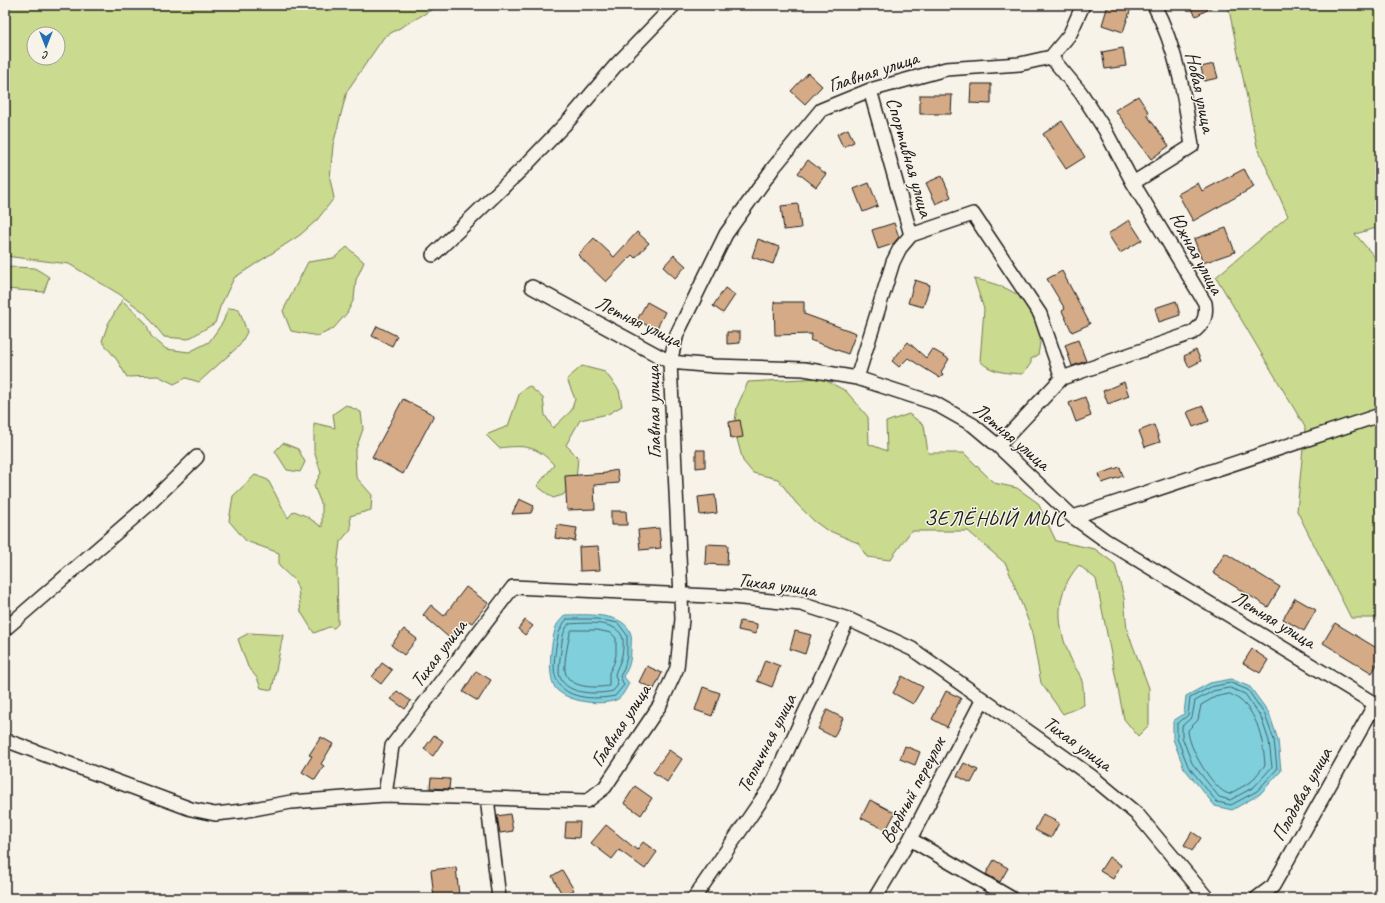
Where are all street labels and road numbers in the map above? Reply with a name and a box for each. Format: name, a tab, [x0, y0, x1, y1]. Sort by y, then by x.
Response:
street label: Главная улица	[825, 45, 923, 98]
street label: Новая улица	[1180, 50, 1222, 136]
street label: Спортивная улица	[880, 94, 939, 221]
street label: Южная улица	[1164, 208, 1230, 300]
street label: Летняя улица	[592, 290, 688, 354]
street label: Главная улица	[640, 363, 667, 459]
street label: Летняя улица	[968, 397, 1057, 477]
street label: Тихая улица	[736, 567, 820, 603]
street label: Летняя улица	[1228, 585, 1321, 655]
street label: Тихая улица	[405, 613, 473, 692]
street label: Главная улица	[585, 678, 657, 771]
street label: Тепличная улица	[731, 688, 803, 797]
street label: Тихая улица	[1038, 710, 1118, 778]
street label: Вербный переулок	[874, 731, 952, 848]
street label: Плодовая улица	[1265, 742, 1338, 845]

